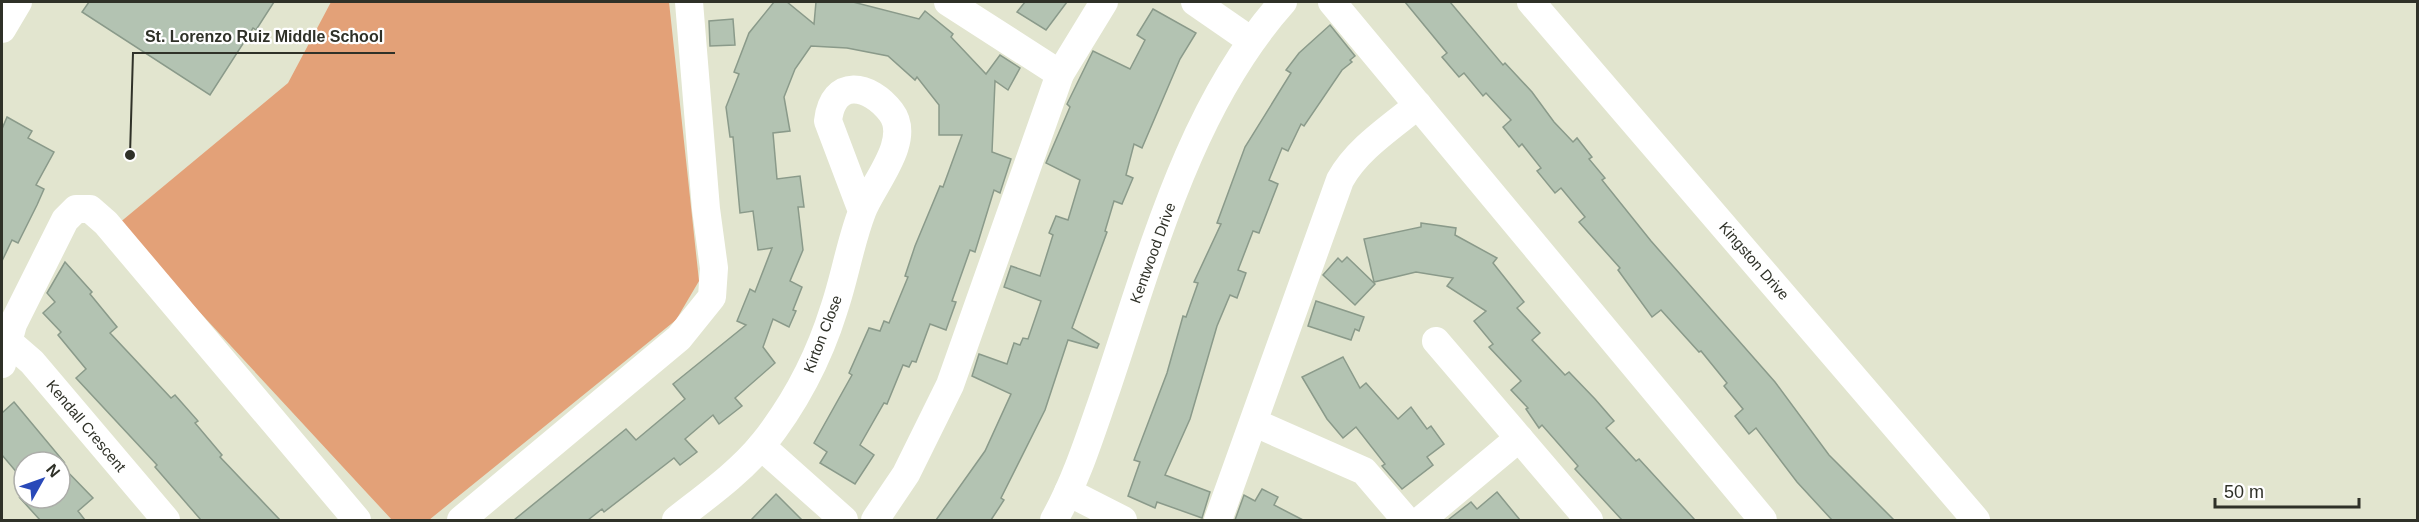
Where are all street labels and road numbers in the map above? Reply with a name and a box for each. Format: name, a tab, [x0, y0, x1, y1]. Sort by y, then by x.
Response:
street label: Kentwood Drive	[1126, 200, 1179, 305]
street label: Kingston Drive	[1716, 218, 1793, 303]
street label: Kirton Close	[800, 293, 845, 375]
street label: Kendall Crescent	[43, 376, 130, 476]

